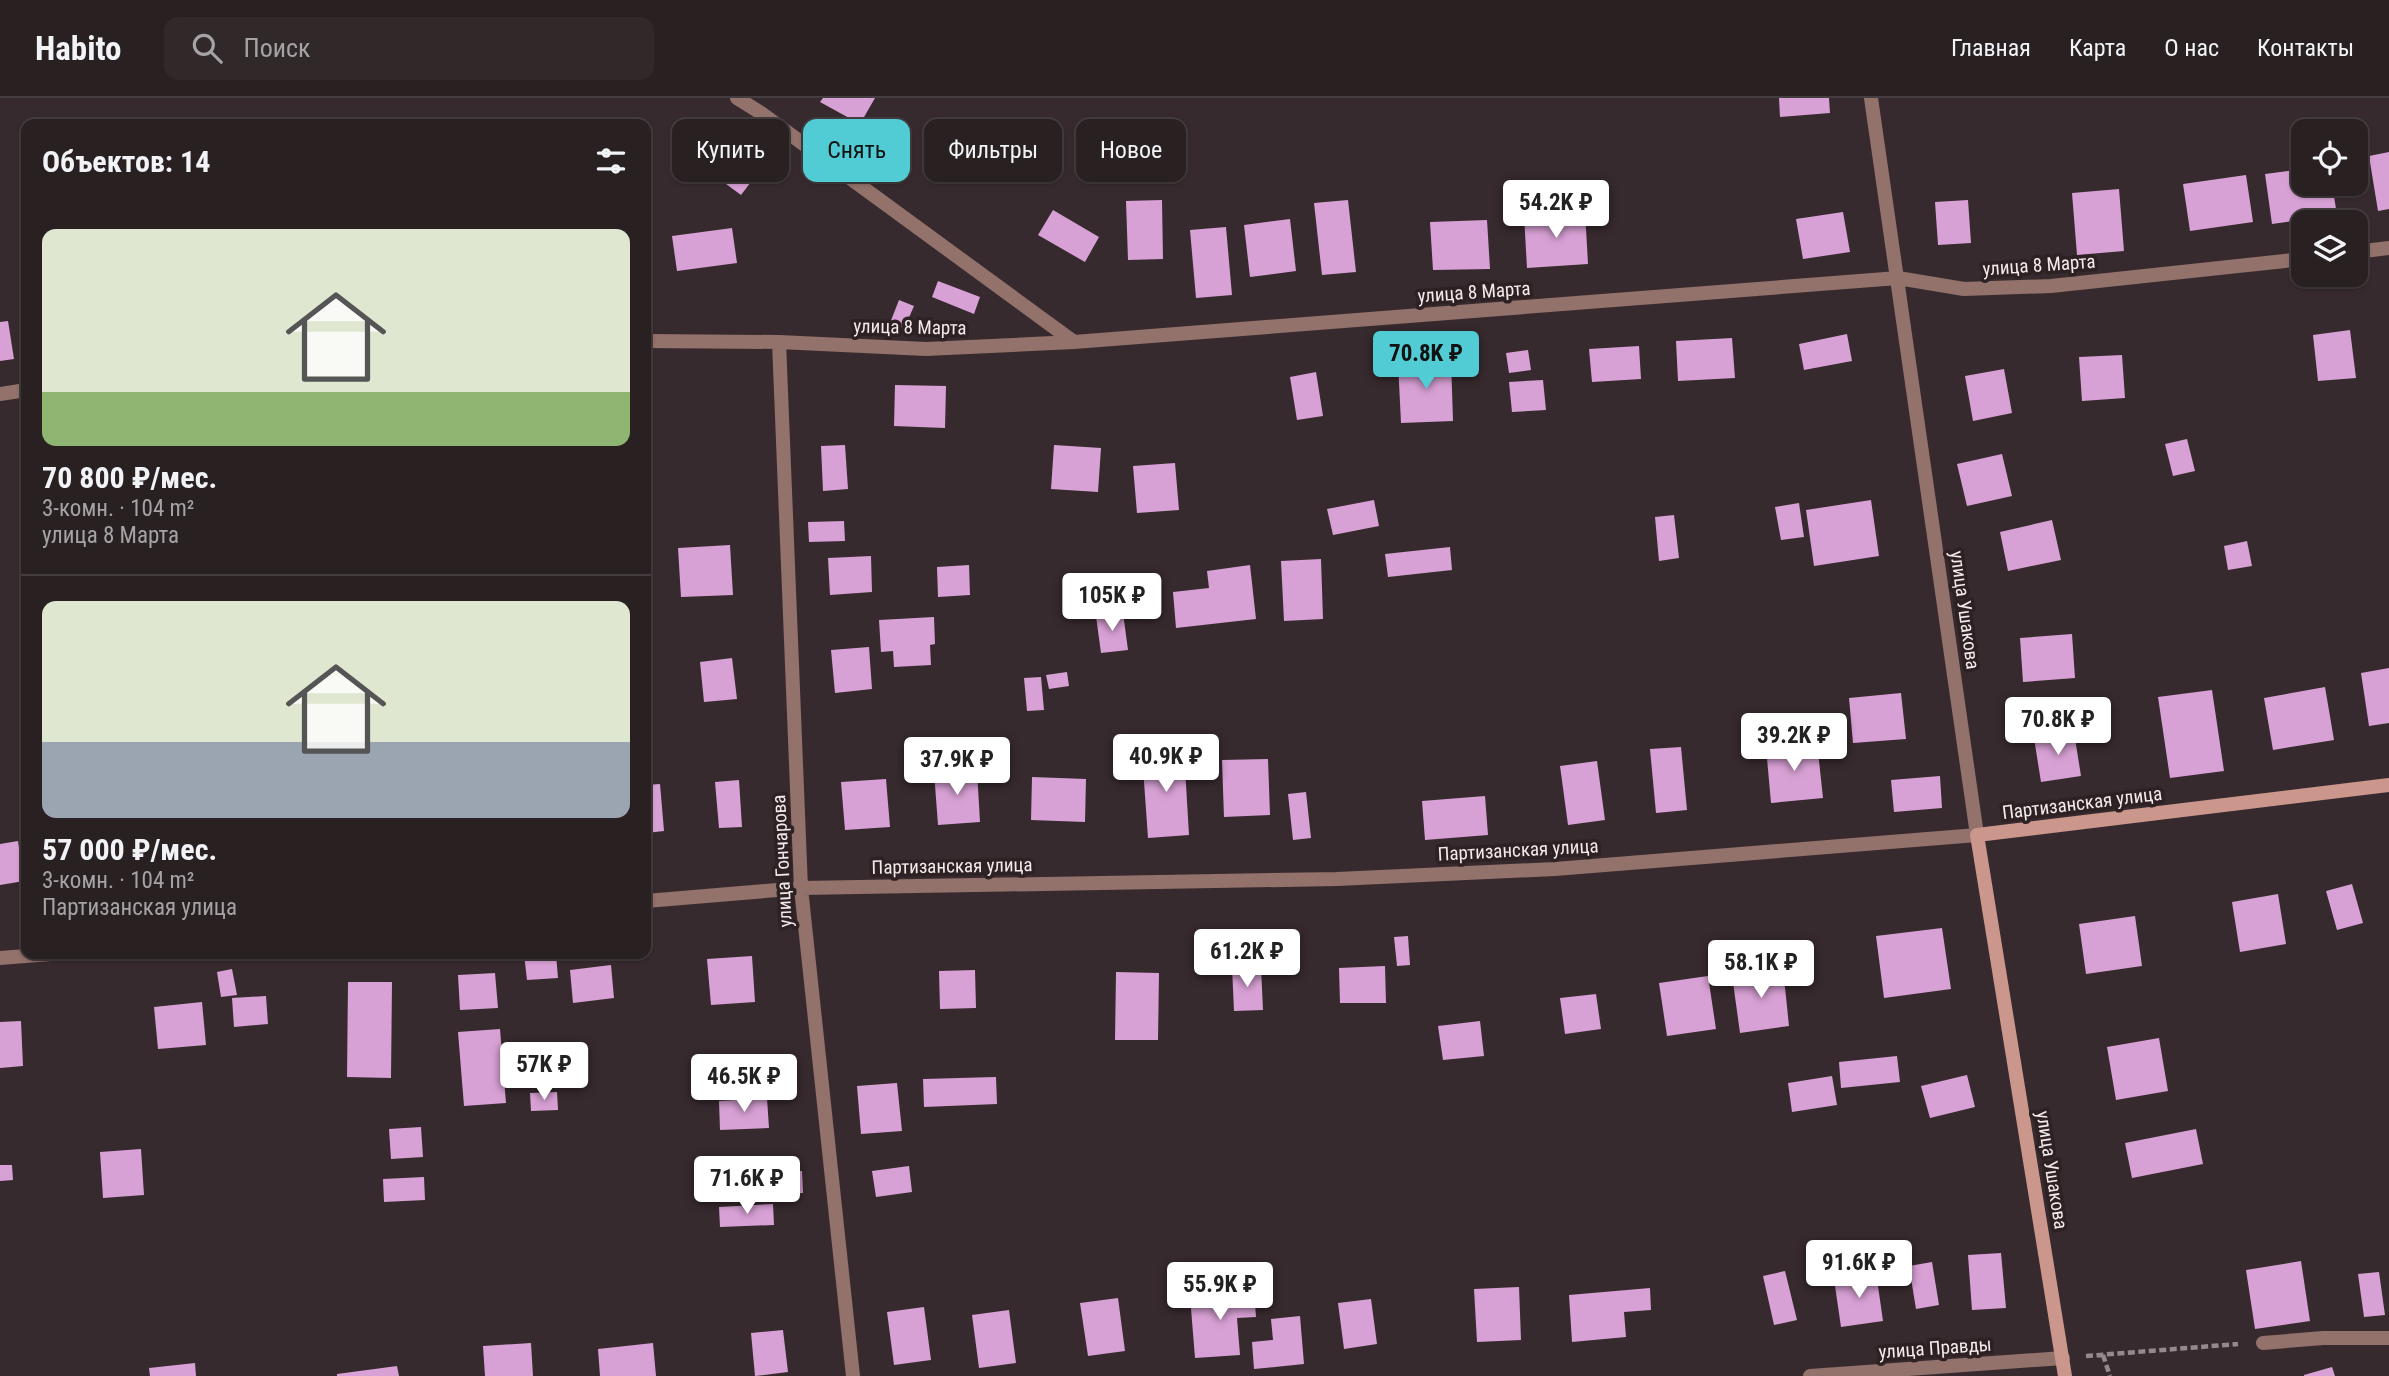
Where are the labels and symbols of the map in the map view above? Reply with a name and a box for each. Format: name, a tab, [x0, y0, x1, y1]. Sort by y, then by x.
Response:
pin: 54.2K ₽	[1491, 180, 1621, 240]
street label: улица 8 Марта	[1982, 250, 2096, 280]
street label: улица 8 Марта	[1417, 277, 1531, 307]
street label: улица 8 Марта	[853, 315, 967, 339]
pin: 70.8K ₽	[1361, 331, 1491, 391]
street label: улица Ушакова	[1945, 549, 1985, 671]
pin: 105K ₽	[1055, 574, 1169, 633]
pin: 70.8K ₽	[1993, 698, 2123, 757]
pin: 39.2K ₽	[1729, 714, 1859, 773]
pin: 40.9K ₽	[1101, 734, 1231, 794]
pin: 37.9K ₽	[892, 738, 1022, 797]
street label: Партизанская улица	[2001, 782, 2163, 824]
street label: улица Гончарова	[767, 794, 797, 928]
street label: Партизанская улица	[1437, 834, 1599, 866]
street label: Партизанская улица	[871, 853, 1033, 879]
pin: 61.2K ₽	[1182, 930, 1312, 989]
pin: 58.1K ₽	[1696, 940, 1826, 1000]
pin: 57K ₽	[495, 1042, 593, 1102]
pin: 46.5K ₽	[679, 1054, 809, 1114]
street label: улица Ушакова	[2031, 1109, 2073, 1231]
pin: 71.6K ₽	[682, 1156, 812, 1216]
pin: 91.6K ₽	[1794, 1240, 1924, 1300]
pin: 55.9K ₽	[1155, 1262, 1285, 1322]
street label: улица Правды	[1878, 1333, 1992, 1363]

